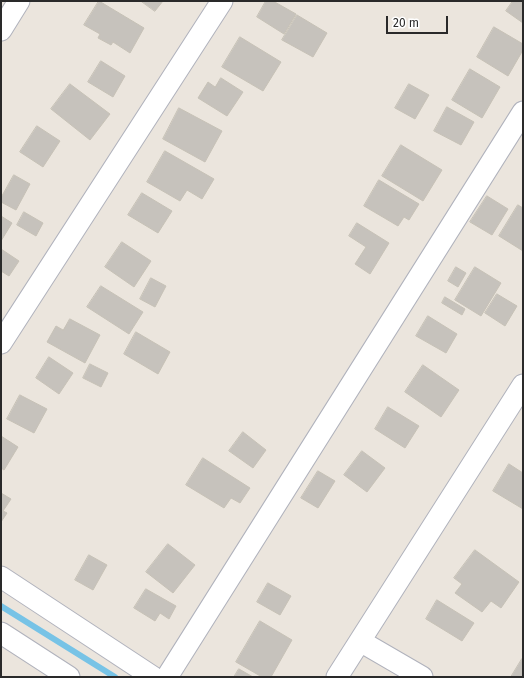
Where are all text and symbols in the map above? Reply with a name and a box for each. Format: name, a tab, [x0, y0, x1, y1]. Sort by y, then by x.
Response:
scale bar	[388, 8, 450, 34]
text: 20 m	[393, 16, 419, 30]

